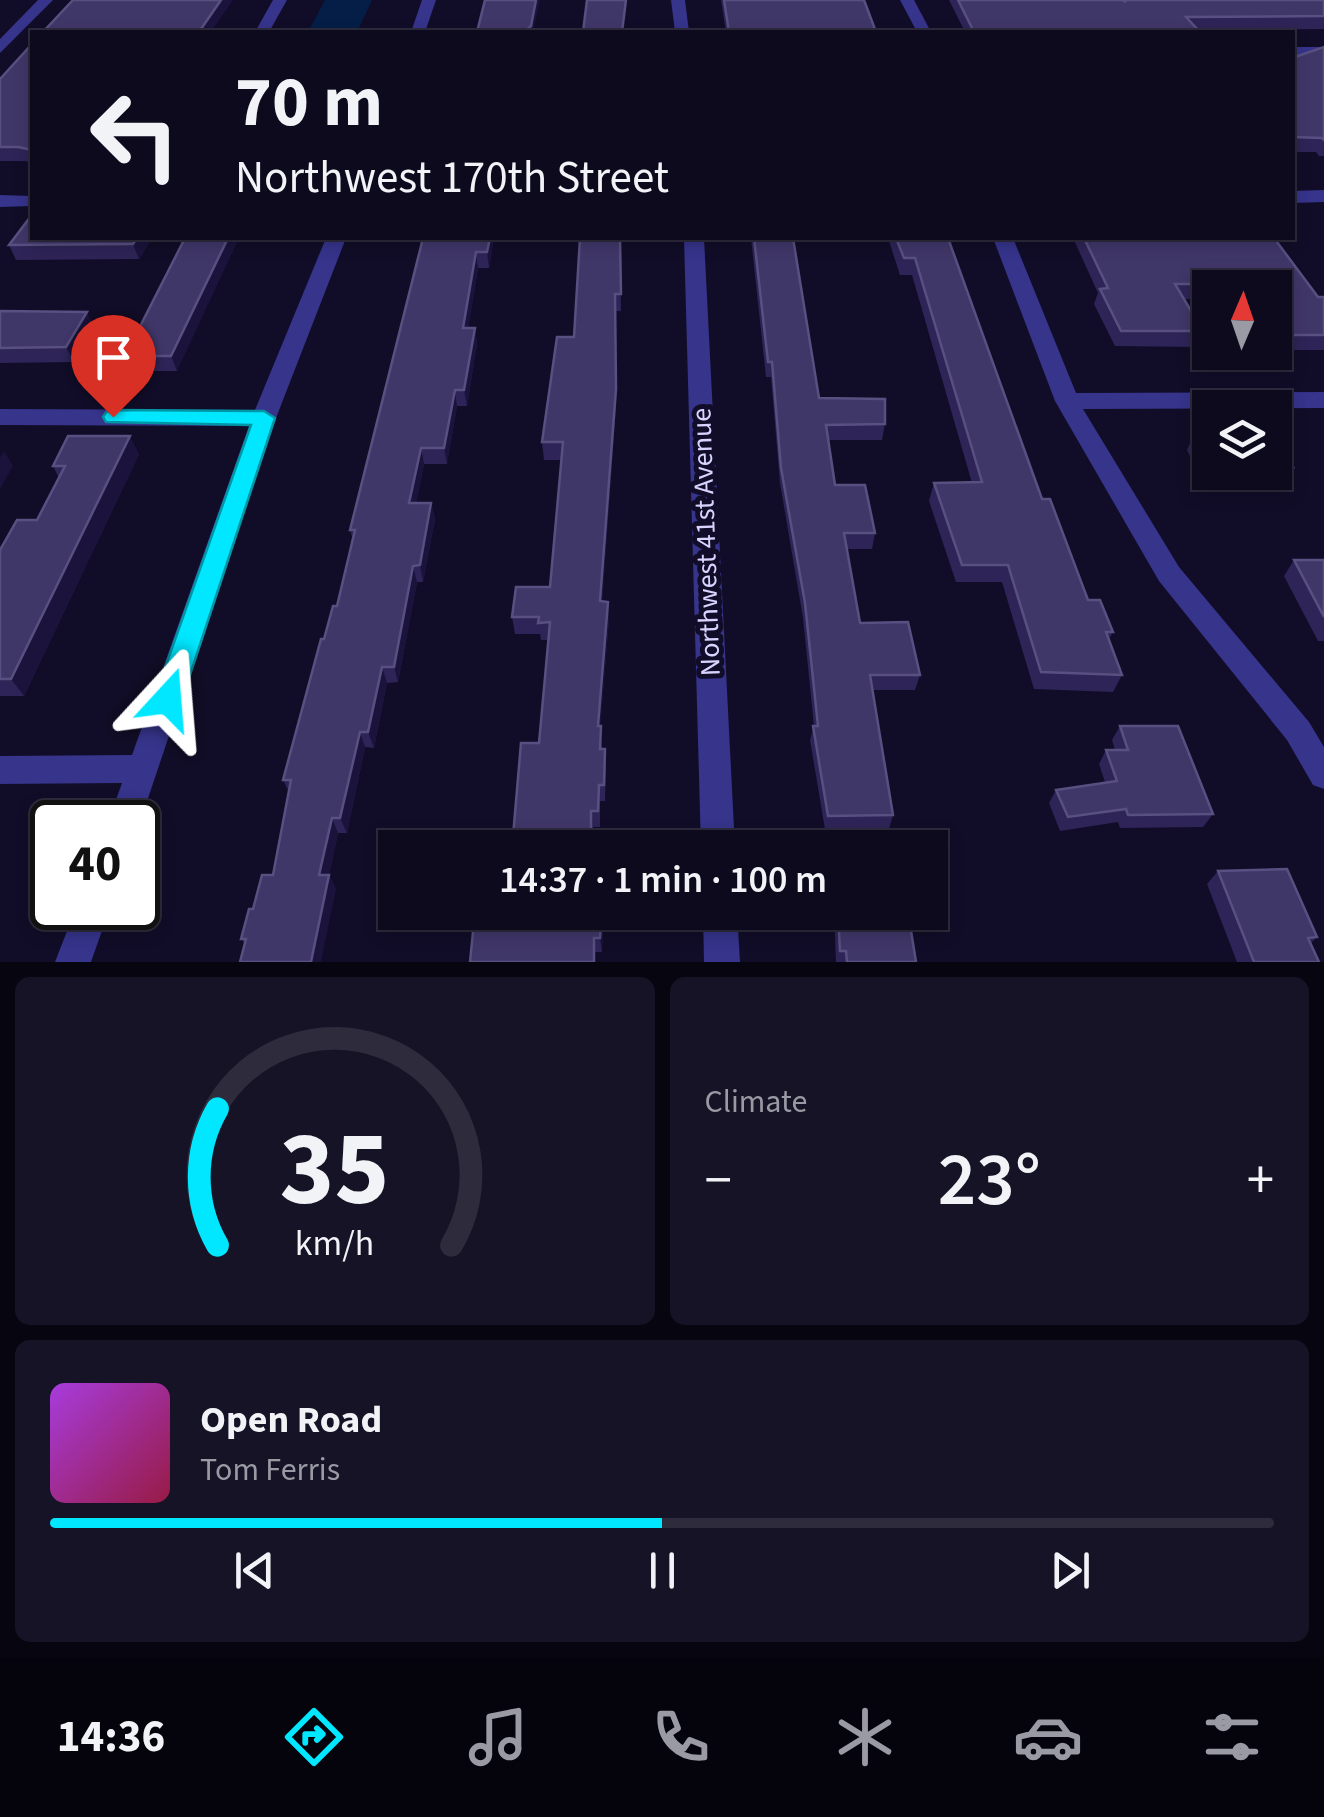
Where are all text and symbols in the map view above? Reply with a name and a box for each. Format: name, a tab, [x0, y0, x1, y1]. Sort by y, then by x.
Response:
text: 70 m	[235, 53, 383, 153]
icon: left	[70, 70, 200, 200]
text: Northwest 170th Street	[235, 146, 669, 210]
north arrow	[1192, 270, 1292, 370]
map controls	[1192, 270, 1292, 490]
pin	[71, 315, 156, 418]
icon: arrive	[86, 330, 141, 385]
button: layers	[1192, 390, 1292, 490]
street label: Northwest 41st Avenue	[681, 407, 731, 677]
position arrow	[116, 647, 220, 751]
speed limit sign: 40	[30, 800, 160, 930]
text: 14:37 · 1 min · 100 m	[499, 853, 827, 907]
text: Climate	[705, 1079, 807, 1125]
text: 35	[280, 1097, 390, 1245]
text: 23°	[938, 1127, 1041, 1234]
text: −	[705, 1142, 732, 1220]
text: +	[1247, 1142, 1274, 1220]
text: km/h	[295, 1218, 374, 1269]
text: Open Road	[200, 1393, 382, 1447]
text: Tom Ferris	[200, 1447, 340, 1493]
icon: previous	[227, 1543, 282, 1598]
icon: pause	[635, 1543, 690, 1598]
icon: next	[1043, 1543, 1098, 1598]
icon: directions	[279, 1702, 349, 1772]
icon: music	[463, 1702, 533, 1772]
icon: phone	[646, 1702, 716, 1772]
icon: climate	[830, 1702, 900, 1772]
icon: car	[1013, 1702, 1083, 1772]
icon: filters	[1197, 1702, 1267, 1772]
text: 14:36	[57, 1705, 165, 1769]

